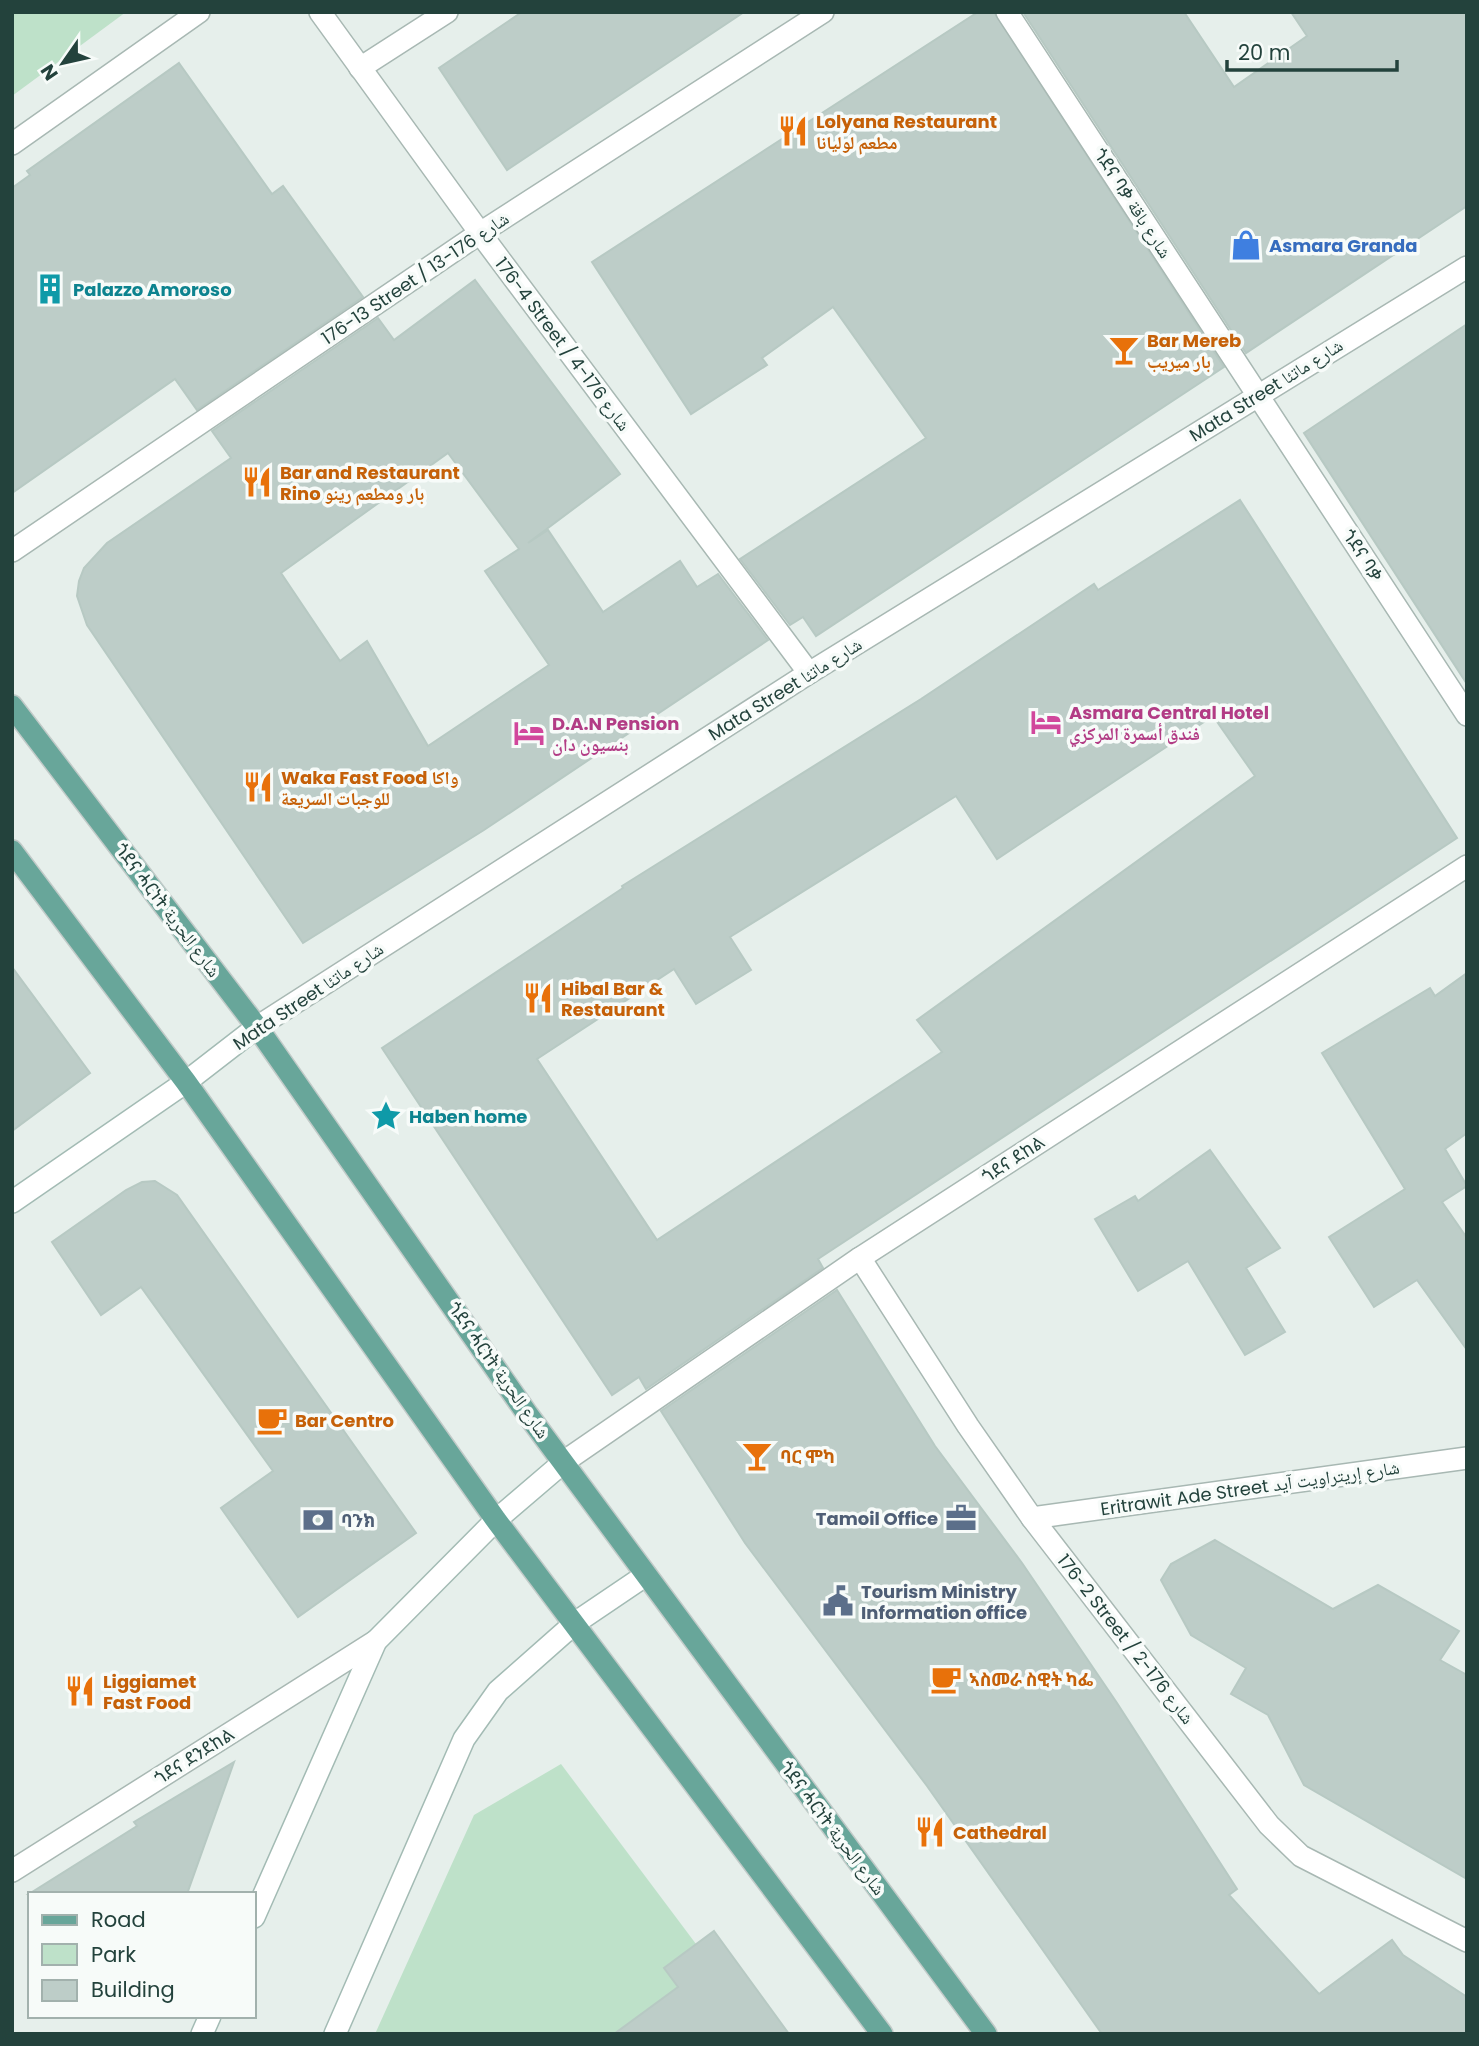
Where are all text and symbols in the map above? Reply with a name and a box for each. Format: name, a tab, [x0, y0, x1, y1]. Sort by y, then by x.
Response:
north arrow	[28, 28, 98, 98]
scale bar	[1227, 28, 1397, 72]
text: 20 m	[1238, 38, 1291, 67]
text: N	[34, 59, 65, 86]
place label: Lolyana Restaurant مطعم لوليانا	[816, 109, 997, 155]
restaurant icon: Lolyana Restaurant مطعم لوليانا	[776, 114, 810, 148]
street label: ጎደና ባቃ شارع باقة	[1088, 143, 1178, 263]
street label: 176-13 Street / شارع 176-13	[316, 206, 514, 350]
shop icon: Asmara Granda	[1229, 228, 1263, 262]
place label: Asmara Granda	[1269, 233, 1418, 258]
street label: 176-4 Street / شارع 176-4	[489, 252, 637, 436]
building icon: Palazzo Amoroso	[33, 272, 67, 306]
place label: Palazzo Amoroso	[73, 277, 232, 302]
place label: Bar Mereb بار ميريب	[1147, 328, 1241, 374]
bar icon: Bar Mereb بار ميريب	[1107, 333, 1141, 367]
street label: Mata Street شارع ماتئا	[1185, 333, 1347, 447]
place label: Bar and Restaurant Rino بار ومطعم رينو	[280, 460, 460, 506]
restaurant icon: Bar and Restaurant Rino بار ومطعم رينو	[240, 465, 274, 499]
street label: ጎደና ባቃ	[1337, 524, 1389, 586]
street label: Mata Street شارع ماتئا	[704, 632, 866, 746]
place label: Asmara Central Hotel فندق أسمرة المركزي	[1069, 700, 1269, 748]
hotel icon: Asmara Central Hotel فندق أسمرة المركزي	[1029, 705, 1063, 739]
place label: D.A.N Pension بنسيون دان	[552, 711, 679, 757]
hotel icon: D.A.N Pension بنسيون دان	[512, 716, 546, 750]
place label: Waka Fast Food واكا للوجبات السريعة	[281, 765, 459, 811]
restaurant icon: Waka Fast Food واكا للوجبات السريعة	[241, 770, 275, 804]
street label: ጎደና ሓርነት شارع الحرية	[109, 838, 227, 982]
street label: Mata Street شارع ماتئا	[228, 936, 388, 1056]
place label: Hibal Bar & Restaurant	[561, 976, 665, 1022]
restaurant icon: Hibal Bar & Restaurant	[521, 981, 555, 1015]
place icon: Haben home	[369, 1099, 403, 1133]
place label: Haben home	[409, 1104, 527, 1129]
street label: ጎደና ደከል	[977, 1129, 1049, 1189]
street label: ጎደና ሓርነት شارع الحرية	[442, 1297, 556, 1443]
cafe icon: Bar Centro	[255, 1403, 289, 1437]
place label: Bar Centro	[295, 1408, 394, 1433]
bar icon: ባር ሞካ	[740, 1439, 774, 1473]
place label: ባር ሞካ	[780, 1444, 835, 1469]
street label: Eritrawit Ade Street شارع إريتراويت آيد	[1099, 1455, 1401, 1521]
office icon: Tamoil Office	[944, 1501, 978, 1535]
bank icon: ባንክ	[301, 1503, 335, 1537]
place label: Tamoil Office	[816, 1506, 938, 1531]
place label: ባንክ	[341, 1508, 375, 1533]
street label: 176-2 Street / شارع 176-2	[1052, 1549, 1200, 1729]
place label: Tourism Ministry Information office	[861, 1579, 1027, 1625]
public building icon: Tourism Ministry Information office	[821, 1584, 855, 1618]
cafe icon: ኣስመራ ስዊት ካፌ	[929, 1662, 963, 1696]
place label: ኣስመራ ስዊት ካፌ	[969, 1667, 1094, 1692]
place label: Liggiamet Fast Food	[103, 1669, 196, 1715]
restaurant icon: Liggiamet Fast Food	[63, 1674, 97, 1708]
street label: ጎደና ደንደከል	[149, 1722, 239, 1790]
street label: ጎደና ሓርነት شارع الحرية	[774, 1756, 892, 1900]
restaurant icon: Cathedral	[913, 1815, 947, 1849]
place label: Cathedral	[953, 1820, 1047, 1845]
legend	[28, 1892, 256, 2018]
text: Road	[91, 1905, 146, 1934]
text: Park	[91, 1940, 136, 1969]
text: Building	[91, 1975, 175, 2004]

